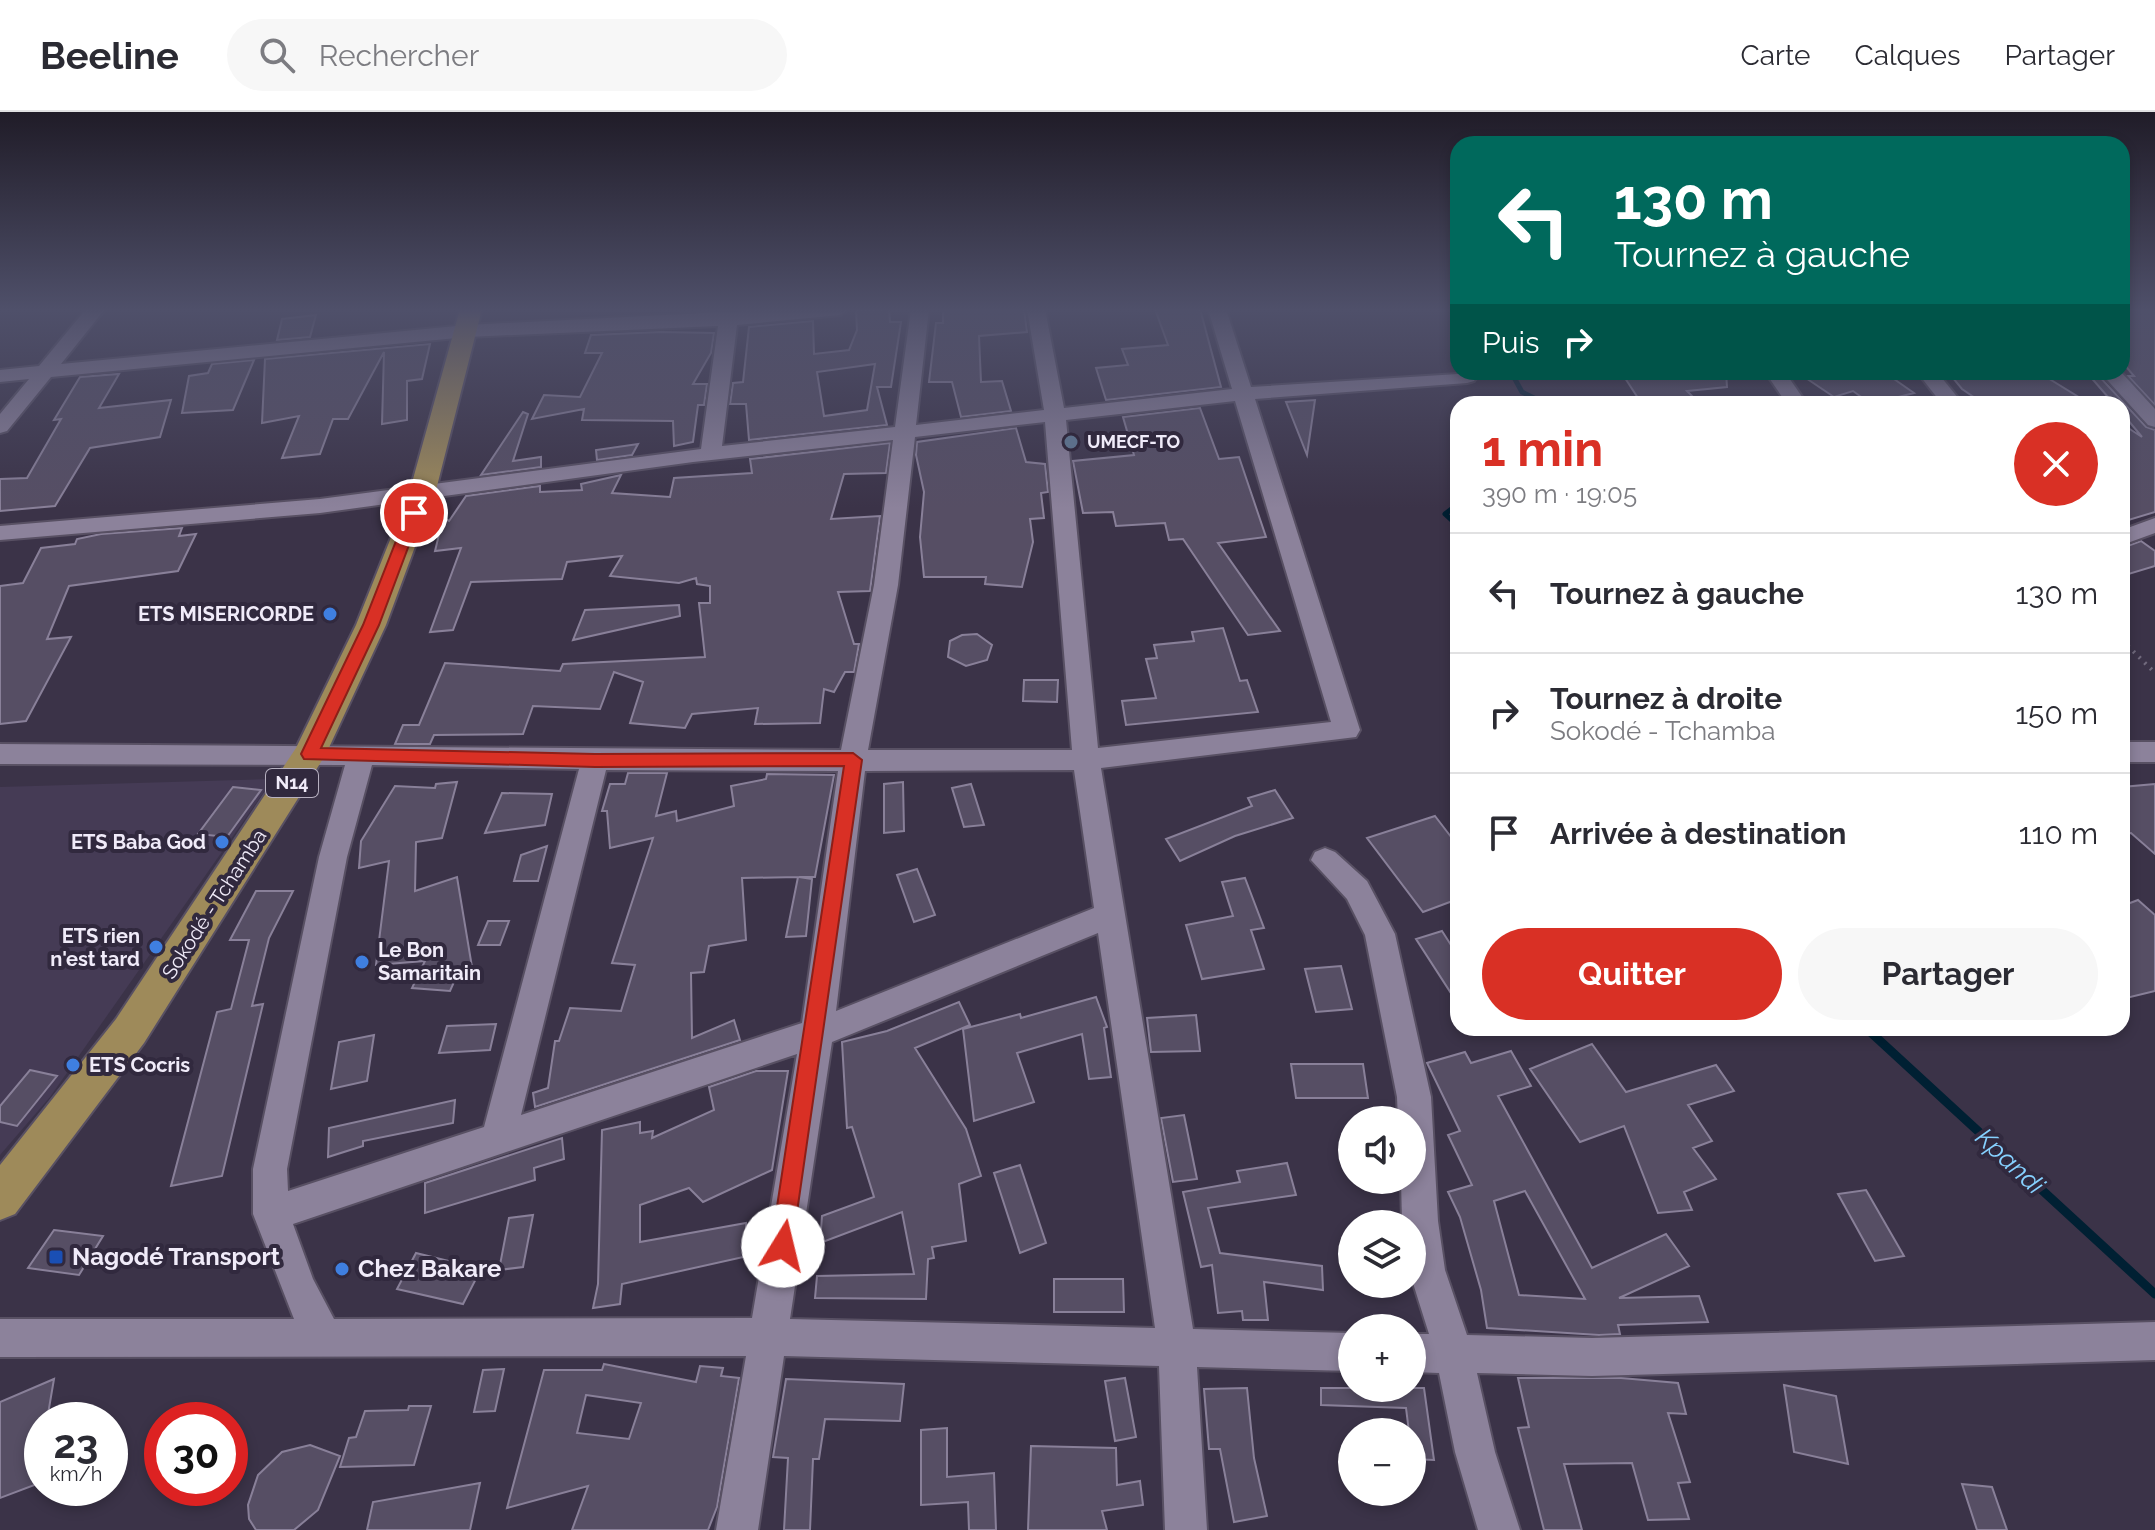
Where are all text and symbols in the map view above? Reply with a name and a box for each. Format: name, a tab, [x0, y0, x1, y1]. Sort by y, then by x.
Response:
search box	[227, 19, 787, 91]
text: Beeline	[40, 33, 179, 78]
icon: search	[255, 33, 299, 77]
text: Rechercher	[319, 38, 479, 73]
text: Carte	[1741, 39, 1810, 72]
text: Calques	[1854, 39, 1960, 72]
text: Partager	[2004, 39, 2115, 72]
text: 130 m	[1614, 166, 1773, 232]
icon: left	[1482, 168, 1586, 272]
text: Tournez à gauche	[1614, 233, 1910, 275]
icon: right	[1556, 320, 1600, 364]
text: Puis	[1482, 325, 1540, 360]
text: 1 min	[1482, 421, 1603, 477]
button: close	[2014, 422, 2098, 506]
place label: UMECF-TO	[1087, 431, 1181, 452]
marker: UMECF-TO	[1062, 433, 1080, 451]
pin	[380, 479, 448, 547]
text: 390 m · 19:05	[1482, 479, 1637, 509]
icon: arrive	[392, 491, 436, 535]
icon: left	[1482, 571, 1526, 615]
text: Tournez à gauche	[1550, 576, 1804, 611]
text: 130 m	[2016, 576, 2098, 611]
place label: ETS MISERICORDE	[138, 602, 314, 626]
marker: ETS MISERICORDE	[321, 605, 339, 623]
text: Tournez à droite	[1550, 681, 1782, 716]
icon: right	[1482, 691, 1526, 735]
text: 150 m	[2015, 696, 2098, 731]
text: Sokodé - Tchamba	[1550, 716, 1775, 746]
road number: N14	[266, 769, 318, 797]
icon: arrive	[1482, 811, 1526, 855]
text: Arrivée à destination	[1550, 816, 1846, 851]
text: 110 m	[2019, 816, 2098, 851]
street label: Sokodé - Tchamba	[157, 825, 271, 983]
place label: ETS Baba God	[71, 830, 206, 854]
marker: ETS Baba God	[213, 833, 231, 851]
place label: ETS rien n'est tard	[50, 924, 140, 971]
button: Quitter	[1482, 928, 1782, 1020]
button: Partager	[1798, 928, 2098, 1020]
marker: ETS rien n'est tard	[147, 938, 165, 956]
place label: Le Bon Samaritain	[378, 938, 481, 985]
marker: Le Bon Samaritain	[353, 953, 371, 971]
place label: ETS Cocris	[89, 1053, 190, 1077]
marker: ETS Cocris	[64, 1056, 82, 1074]
map controls	[1338, 1106, 1426, 1506]
button: sound	[1338, 1106, 1426, 1194]
water label: Kpandi	[1970, 1122, 2051, 1201]
position arrow	[741, 1204, 825, 1288]
button: layers	[1338, 1210, 1426, 1298]
place label: Nagodé Transport	[72, 1242, 280, 1271]
marker: Nagodé Transport	[47, 1248, 65, 1266]
place label: Chez Bakare	[358, 1254, 501, 1283]
marker: Chez Bakare	[333, 1260, 351, 1278]
button: +	[1338, 1314, 1426, 1402]
speed limit sign: 30	[144, 1402, 248, 1506]
button: −	[1338, 1418, 1426, 1506]
text: 23	[54, 1420, 98, 1467]
text: km/h	[50, 1462, 102, 1486]

